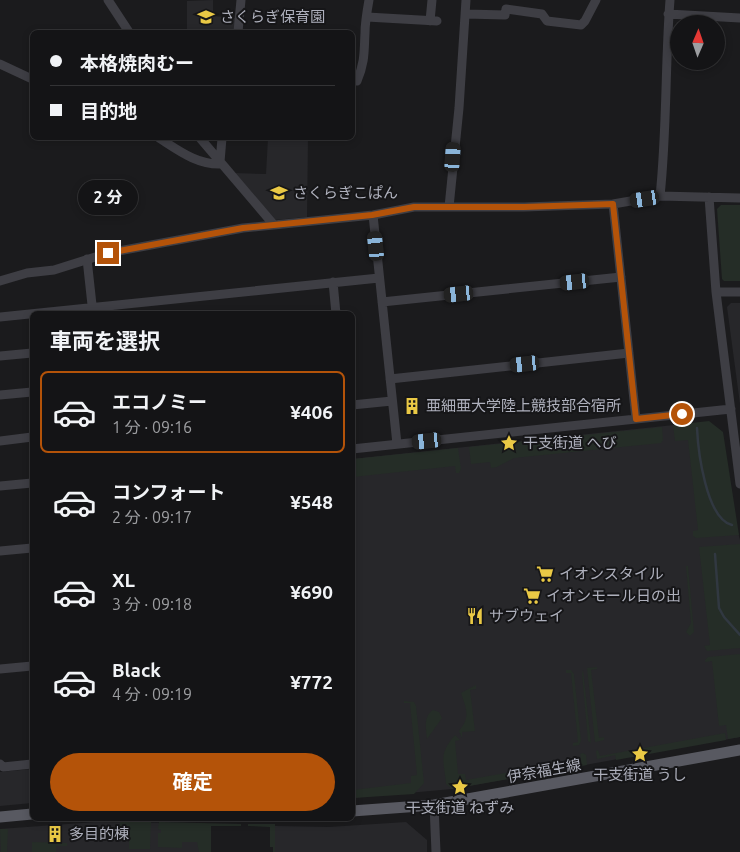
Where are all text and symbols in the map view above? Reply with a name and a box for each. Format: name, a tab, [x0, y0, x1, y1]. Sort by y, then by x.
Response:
school or university icon: さくらぎ保育園	[196, 7, 216, 27]
place label: さくらぎ保育園	[220, 8, 325, 25]
north arrow	[670, 15, 725, 70]
map controls	[670, 15, 725, 70]
text: 本格焼肉むー	[80, 52, 194, 74]
text: 目的地	[80, 100, 137, 122]
car	[444, 142, 461, 172]
callout: 2 分	[78, 180, 138, 216]
school or university icon: さくらぎこぱん	[269, 183, 289, 203]
place label: さくらぎこぱん	[293, 184, 398, 201]
text: 2 分	[94, 188, 122, 206]
car	[629, 189, 660, 209]
car	[366, 230, 385, 262]
route end	[97, 242, 119, 264]
car	[559, 273, 590, 291]
car	[443, 285, 474, 303]
text: 車両を選択	[50, 328, 160, 353]
car	[509, 355, 540, 373]
icon: car	[52, 390, 97, 435]
text: エコノミー	[112, 391, 207, 413]
building icon: 亜細亜大学陸上競技部合宿所	[402, 396, 422, 416]
place label: 亜細亜大学陸上競技部合宿所	[426, 397, 621, 414]
text: ¥406	[290, 401, 333, 423]
route start	[671, 403, 693, 425]
text: 1 分 · 09:16	[112, 418, 192, 436]
car	[411, 432, 442, 450]
place icon: 干支街道 へび	[499, 433, 519, 453]
place label: 干支街道 へび	[523, 434, 616, 451]
icon: car	[52, 480, 97, 525]
text: コンフォート	[112, 481, 225, 503]
text: ¥548	[290, 491, 333, 513]
text: 2 分 · 09:17	[112, 508, 192, 526]
supermarket icon: イオンスタイル	[535, 564, 555, 584]
place label: イオンスタイル	[559, 565, 664, 582]
text: XL	[112, 569, 135, 591]
icon: car	[52, 570, 97, 615]
text: ¥690	[290, 581, 333, 603]
supermarket icon: イオンモール日の出	[522, 586, 542, 606]
place label: イオンモール日の出	[546, 587, 681, 604]
text: 3 分 · 09:18	[112, 595, 192, 613]
restaurant icon: サブウェイ	[465, 606, 485, 626]
place label: サブウェイ	[489, 607, 564, 624]
text: Black	[112, 659, 161, 681]
icon: car	[52, 660, 97, 705]
text: ¥772	[290, 671, 333, 693]
text: 4 分 · 09:19	[112, 685, 192, 703]
place icon: 干支街道 うし	[630, 744, 650, 764]
button: 確定	[50, 753, 335, 811]
street label: 伊奈福生線	[505, 756, 582, 785]
place label: 干支街道 うし	[593, 766, 687, 783]
place icon: 干支街道 ねずみ	[450, 777, 470, 797]
place label: 干支街道 ねずみ	[406, 799, 514, 816]
building icon: 多目的棟	[45, 824, 65, 844]
place label: 多目的棟	[69, 825, 129, 842]

